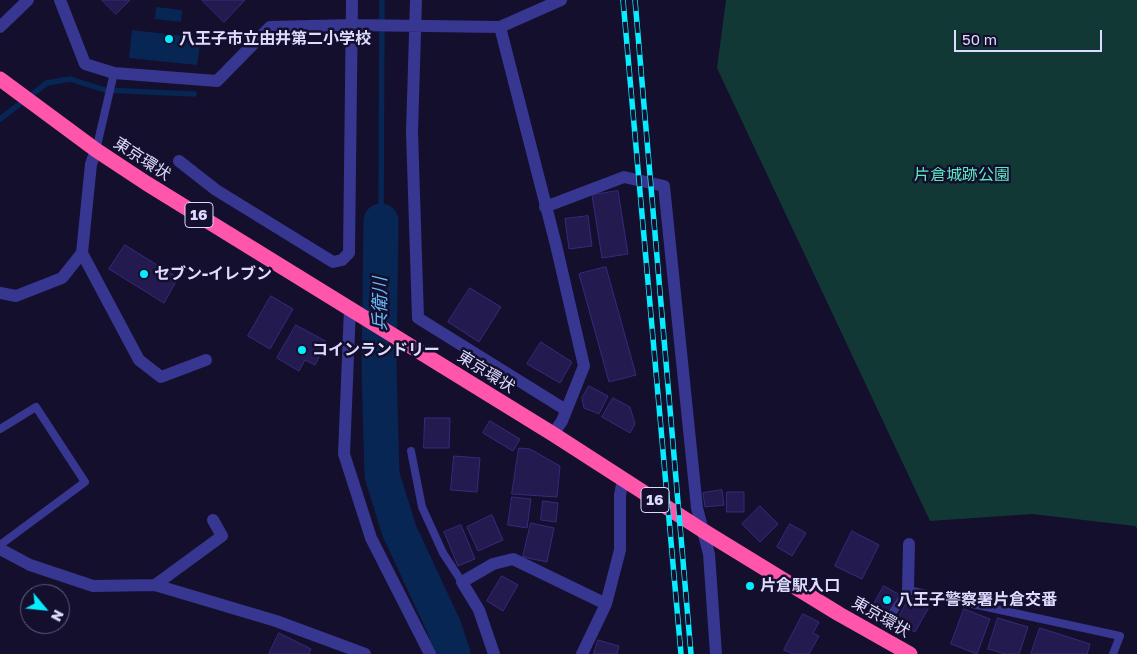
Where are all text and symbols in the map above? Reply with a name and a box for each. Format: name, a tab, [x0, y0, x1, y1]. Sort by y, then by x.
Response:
scale bar	[957, 20, 1104, 52]
place label: 八王子市立由井第二小学校	[179, 29, 371, 49]
text: 50 m	[962, 30, 997, 48]
marker: 八王子市立由井第二小学校	[163, 33, 175, 45]
street label: 東京環状	[110, 134, 174, 184]
park label: 片倉城跡公園	[914, 165, 1010, 185]
road number: 16	[185, 202, 213, 228]
place label: セブン-イレブン	[154, 264, 272, 284]
marker: セブン-イレブン	[138, 268, 150, 280]
water label: 兵衛川	[369, 277, 391, 331]
place label: コインランドリー	[312, 340, 440, 360]
marker: コインランドリー	[296, 344, 308, 356]
street label: 東京環状	[454, 347, 518, 397]
road number: 16	[641, 488, 669, 512]
place label: 片倉駅入口	[760, 576, 840, 596]
marker: 片倉駅入口	[744, 580, 756, 592]
north arrow	[20, 584, 70, 634]
place label: 八王子警察署片倉交番	[897, 590, 1057, 610]
street label: 東京環状	[848, 593, 914, 641]
marker: 八王子警察署片倉交番	[881, 594, 893, 606]
text: N	[48, 607, 68, 624]

